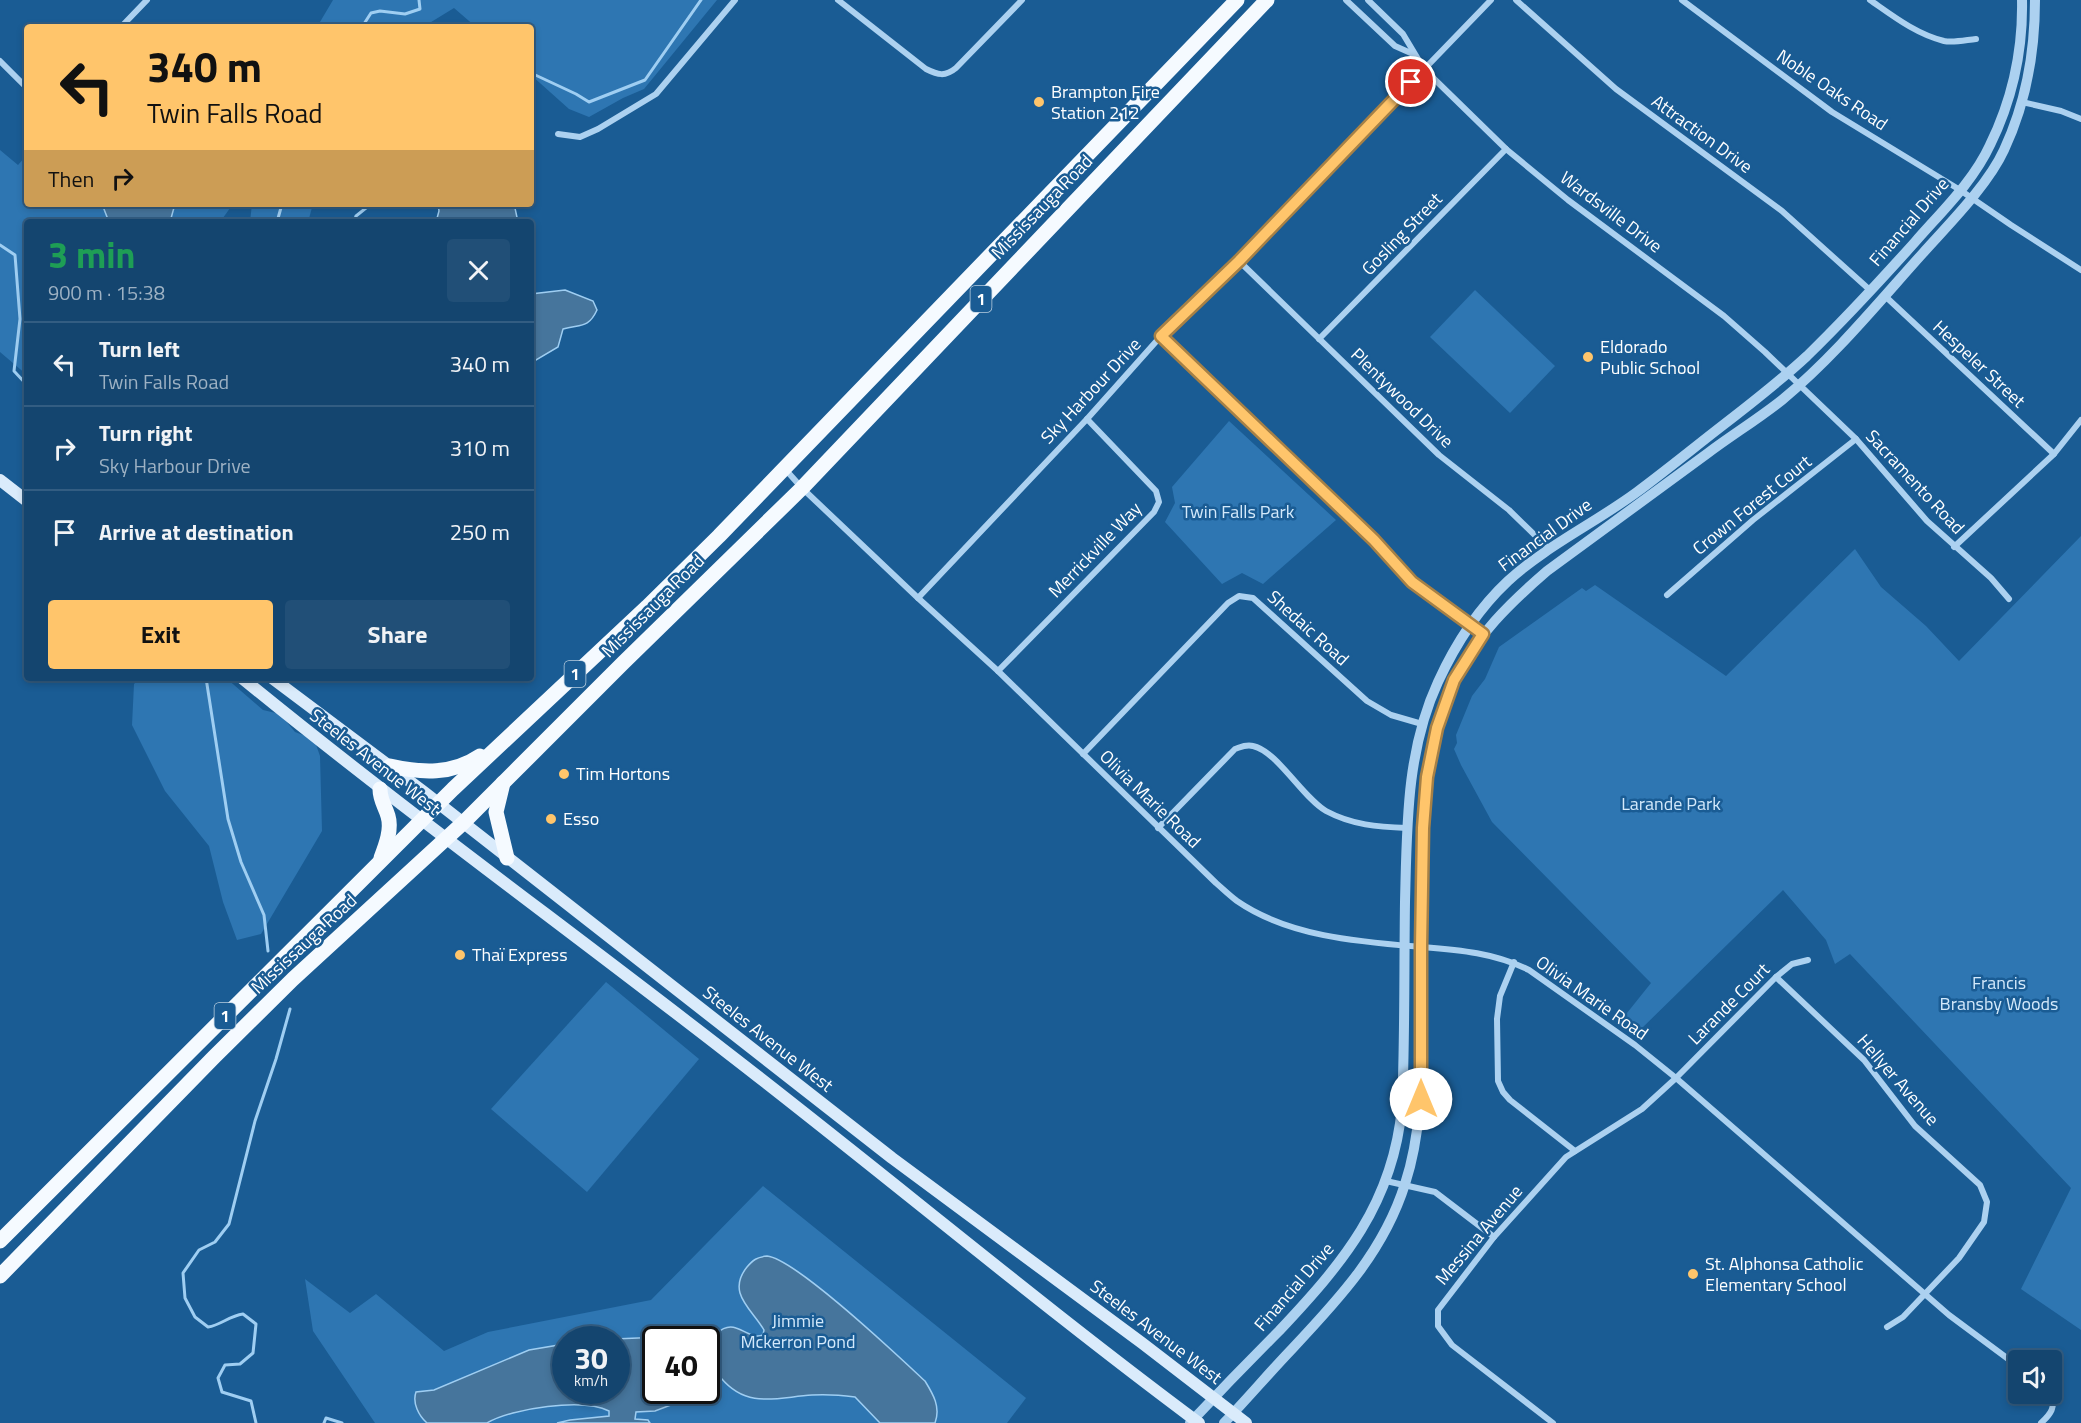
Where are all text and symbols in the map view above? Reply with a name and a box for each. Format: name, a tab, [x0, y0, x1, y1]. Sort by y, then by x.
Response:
text: 340 m	[147, 34, 262, 98]
street label: Noble Oaks Road	[1771, 42, 1893, 137]
icon: left	[48, 48, 126, 126]
pin	[1385, 56, 1436, 107]
icon: arrive	[1394, 65, 1427, 98]
place label: Brampton Fire Station 212	[1051, 78, 1160, 126]
street label: Attraction Drive	[1646, 88, 1758, 179]
text: Twin Falls Road	[147, 92, 323, 133]
marker: Brampton Fire Station 212	[1032, 95, 1046, 109]
street label: Mississauga Road	[985, 148, 1099, 265]
text: Then	[48, 162, 94, 196]
icon: right	[106, 162, 139, 195]
street label: Wardsville Drive	[1555, 164, 1668, 259]
street label: Financial Drive	[1862, 171, 1955, 272]
street label: Gosling Street	[1355, 186, 1449, 281]
text: 3 min	[48, 227, 135, 282]
button: close	[447, 239, 510, 302]
text: 900 m · 15:38	[48, 277, 165, 308]
road number: 1	[970, 286, 992, 312]
street label: Hespeler Street	[1927, 314, 2032, 414]
text: Turn left	[99, 332, 180, 366]
street label: Sky Harbour Drive	[1034, 332, 1147, 450]
place label: Eldorado Public School	[1600, 333, 1700, 381]
street label: Plentywood Drive	[1345, 341, 1460, 454]
text: 340 m	[450, 347, 510, 381]
icon: left	[48, 348, 81, 381]
marker: Eldorado Public School	[1581, 350, 1595, 364]
text: Twin Falls Road	[99, 366, 229, 397]
text: Turn right	[99, 416, 193, 450]
street label: Sacramento Road	[1860, 423, 1971, 540]
text: 310 m	[450, 431, 510, 465]
icon: right	[48, 432, 81, 465]
street label: Crown Forest Court	[1686, 448, 1818, 561]
text: Sky Harbour Drive	[99, 450, 251, 481]
street label: Financial Drive	[1492, 491, 1597, 578]
street label: Merrickville Way	[1042, 495, 1148, 604]
park label: Twin Falls Park	[1182, 498, 1295, 525]
text: Arrive at destination	[99, 515, 294, 549]
text: 250 m	[450, 515, 510, 549]
icon: arrive	[48, 516, 81, 549]
street label: Mississauga Road	[595, 548, 710, 663]
street label: Shedaic Road	[1261, 584, 1355, 672]
button: Exit	[48, 600, 273, 669]
button: Share	[285, 600, 510, 669]
road number: 1	[564, 661, 586, 687]
street label: Steeles Avenue West	[304, 702, 447, 822]
street label: Olivia Marie Road	[1094, 743, 1207, 854]
place label: Tim Hortons	[576, 760, 670, 787]
marker: Tim Hortons	[557, 767, 571, 781]
park label: Larande Park	[1621, 790, 1721, 817]
place label: Esso	[563, 805, 599, 832]
marker: Esso	[544, 812, 558, 826]
street label: Mississauga Road	[245, 887, 363, 1000]
place label: Thaï Express	[472, 941, 568, 968]
marker: Thaï Express	[453, 948, 467, 962]
street label: Olivia Marie Road	[1531, 949, 1654, 1046]
street label: Larande Court	[1682, 956, 1776, 1051]
park label: Francis Bransby Woods	[1940, 969, 2058, 1017]
street label: Steeles Avenue West	[697, 979, 840, 1099]
road number: 1	[214, 1003, 236, 1029]
street label: Hellyer Avenue	[1851, 1028, 1946, 1131]
position arrow	[1389, 1067, 1453, 1131]
street label: Messina Avenue	[1429, 1179, 1529, 1291]
street label: Financial Drive	[1247, 1236, 1340, 1337]
place label: St. Alphonsa Catholic Elementary School	[1705, 1250, 1864, 1298]
marker: St. Alphonsa Catholic Elementary School	[1686, 1267, 1700, 1281]
street label: Steeles Avenue West	[1085, 1273, 1229, 1391]
park label: Jimmie Mckerron Pond	[740, 1307, 856, 1355]
speed limit sign: 40	[642, 1326, 720, 1404]
text: 30	[574, 1335, 608, 1381]
map controls	[2008, 1350, 2062, 1404]
button: sound	[2008, 1350, 2062, 1404]
text: km/h	[574, 1369, 608, 1392]

